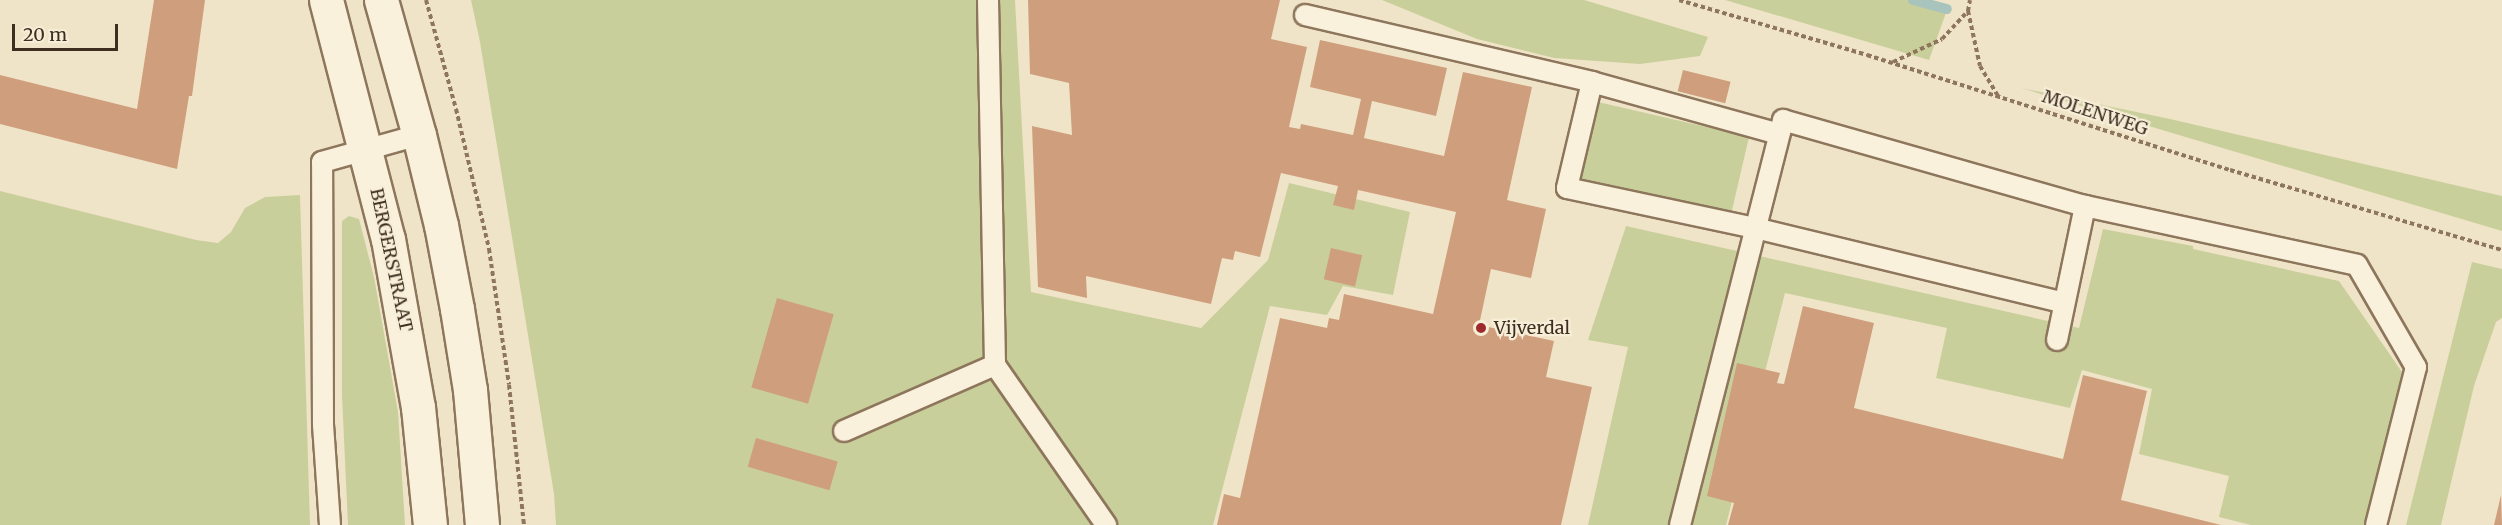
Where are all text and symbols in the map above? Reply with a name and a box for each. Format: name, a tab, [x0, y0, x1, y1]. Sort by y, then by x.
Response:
scale bar	[15, 12, 122, 50]
text: 20 m	[23, 23, 67, 46]
street label: MOLENWEG	[2039, 86, 2151, 140]
street label: BERGERSTRAAT	[365, 186, 417, 334]
place label: Vijverdal	[1494, 317, 1570, 339]
marker: Vijverdal	[1472, 319, 1490, 337]

